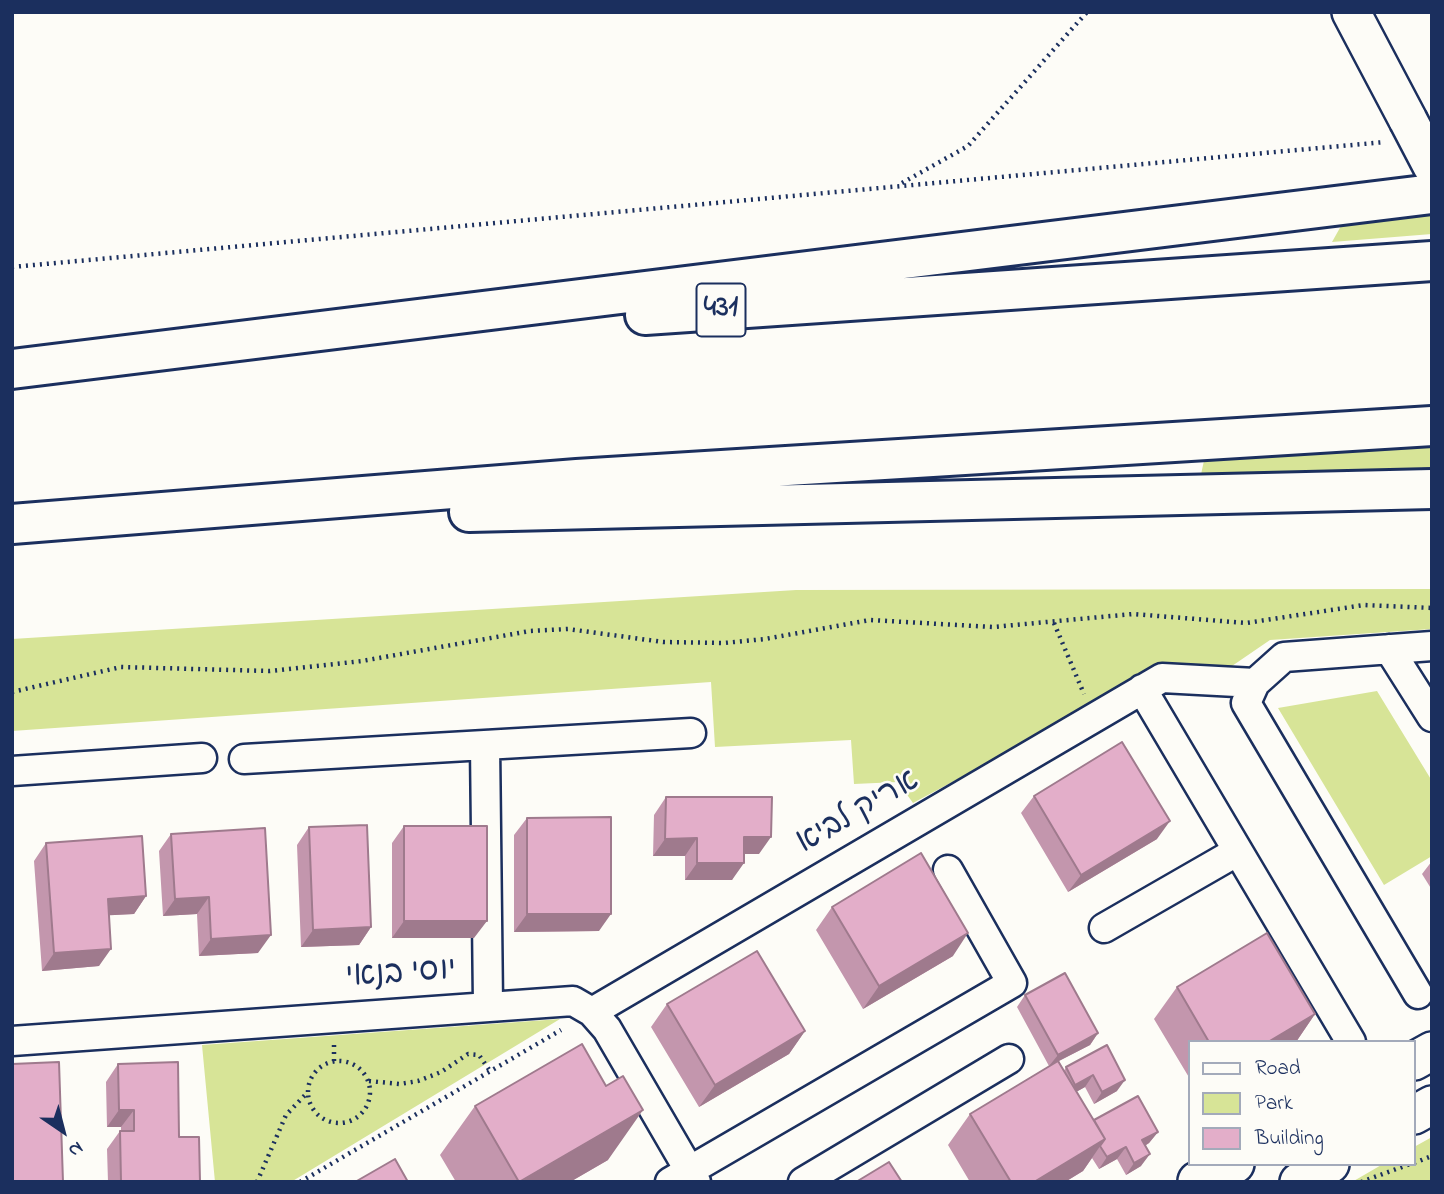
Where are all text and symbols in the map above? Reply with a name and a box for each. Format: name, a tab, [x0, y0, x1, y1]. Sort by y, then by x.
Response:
road number: 431	[696, 284, 746, 336]
street label: אריק לביא	[791, 764, 927, 864]
street label: יוסי בנאי	[344, 953, 458, 999]
legend	[1188, 1040, 1416, 1166]
text: Road	[1255, 1054, 1301, 1084]
text: Park	[1255, 1089, 1293, 1119]
north arrow	[28, 1096, 98, 1166]
text: Building	[1255, 1124, 1324, 1154]
text: N	[62, 1134, 88, 1163]

